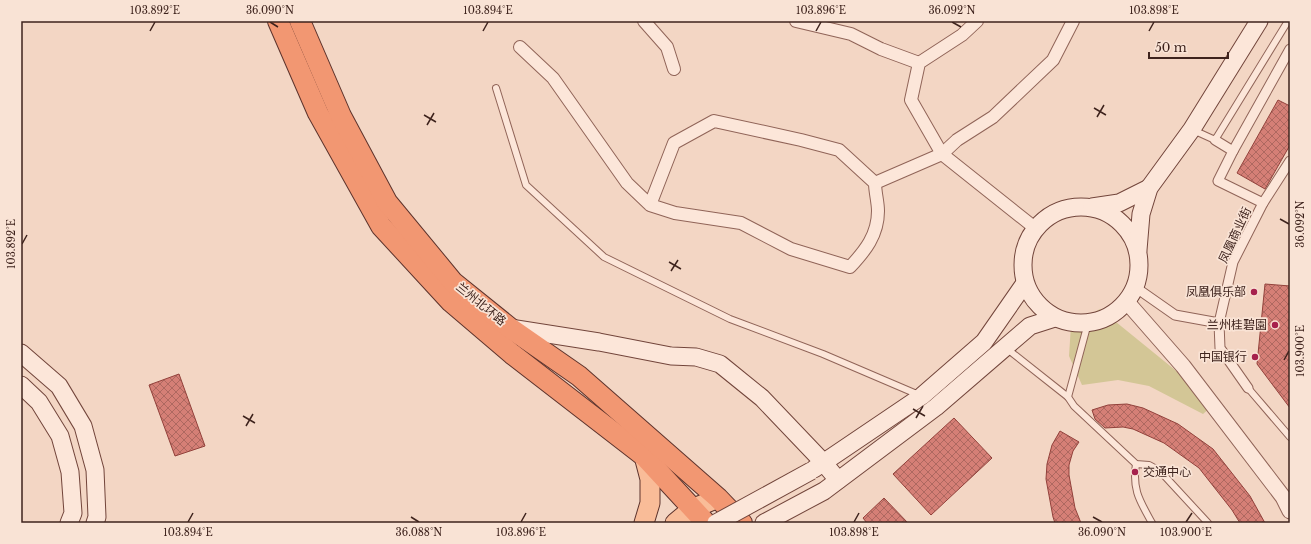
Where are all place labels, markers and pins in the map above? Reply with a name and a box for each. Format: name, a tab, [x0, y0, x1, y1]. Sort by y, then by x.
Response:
place label: 凤凰俱乐部	[1186, 284, 1246, 299]
marker: 凤凰俱乐部	[1249, 287, 1259, 297]
place label: 兰州桂碧園	[1207, 317, 1267, 332]
marker: 兰州桂碧園	[1270, 320, 1280, 330]
place label: 中国银行	[1199, 349, 1247, 364]
marker: 中国银行	[1250, 352, 1260, 362]
place label: 交通中心	[1143, 464, 1191, 479]
marker: 交通中心	[1130, 467, 1140, 477]

